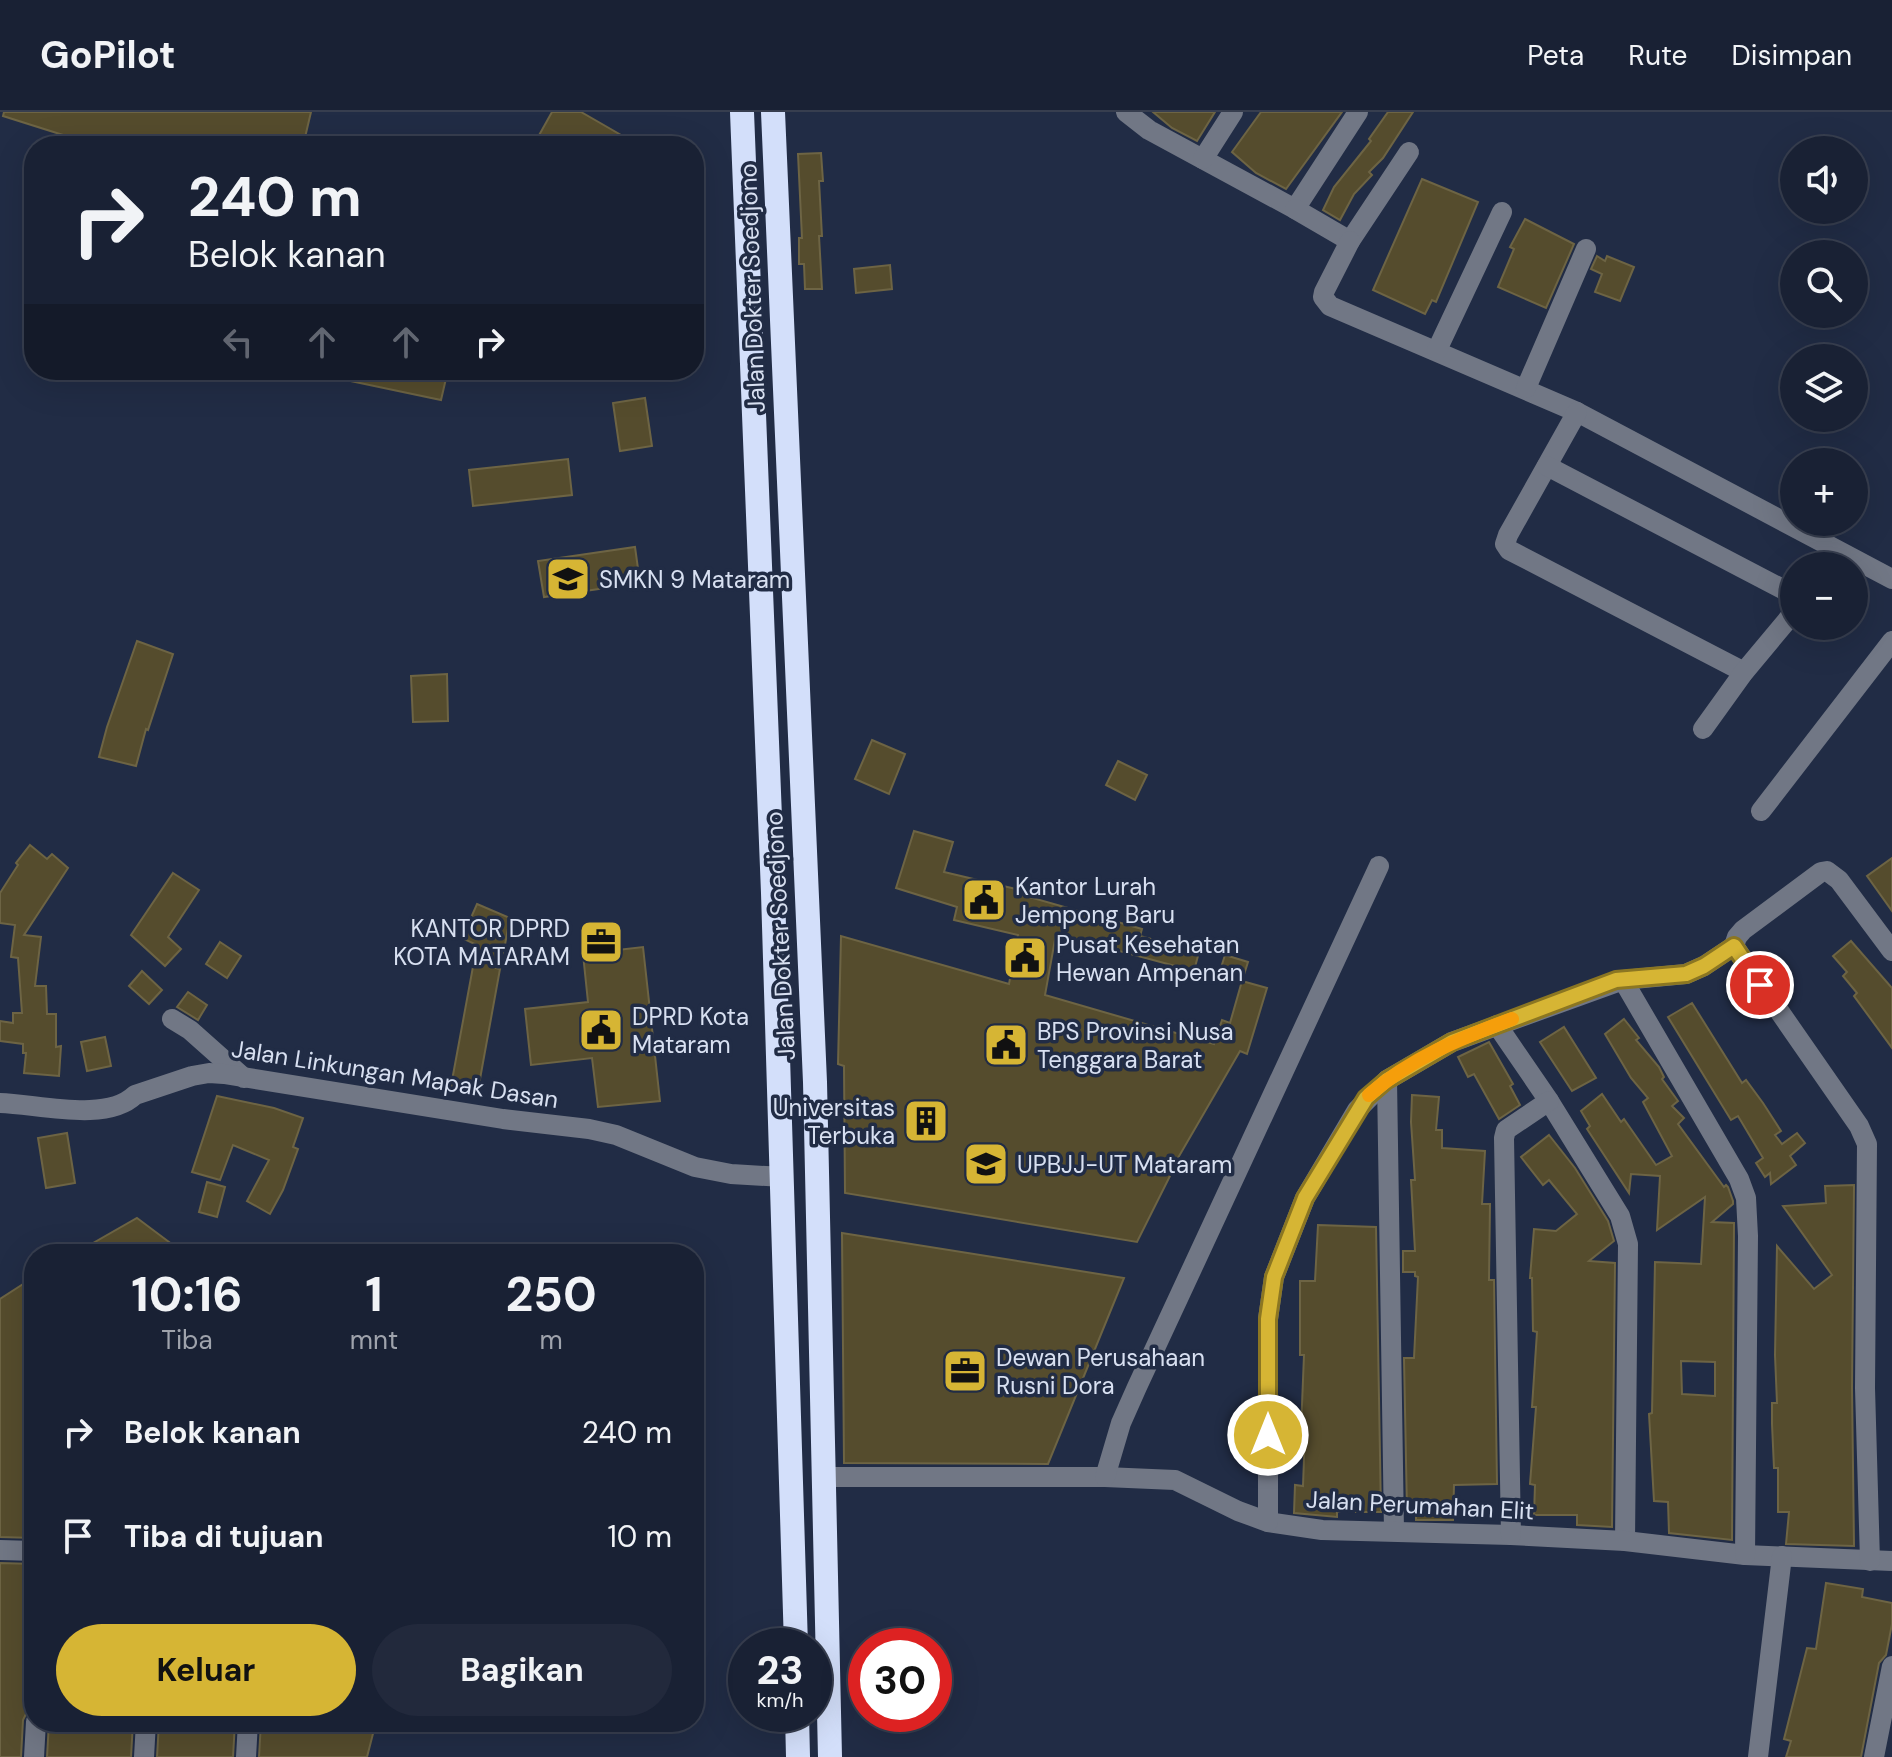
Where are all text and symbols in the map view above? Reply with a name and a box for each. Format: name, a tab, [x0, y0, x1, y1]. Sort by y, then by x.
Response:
text: GoPilot	[40, 30, 176, 80]
text: Peta	[1527, 37, 1584, 74]
text: Rute	[1628, 37, 1687, 74]
text: Disimpan	[1731, 37, 1852, 74]
map controls	[1780, 136, 1868, 640]
button: sound	[1780, 136, 1868, 224]
text: 240 m	[188, 160, 362, 233]
street label: Jalan Dokter Soedjono	[732, 163, 772, 413]
icon: right	[56, 168, 160, 272]
text: Belok kanan	[188, 231, 386, 278]
button: search	[1780, 240, 1868, 328]
icon: left	[216, 320, 260, 364]
icon: ahead	[300, 320, 344, 364]
icon: ahead	[384, 320, 428, 364]
icon: right	[468, 320, 512, 364]
button: layers	[1780, 344, 1868, 432]
button: +	[1780, 448, 1868, 536]
button: −	[1780, 552, 1868, 640]
school or university icon: SMKN 9 Mataram	[544, 555, 592, 603]
place label: SMKN 9 Mataram	[599, 564, 790, 595]
street label: Jalan Dokter Soedjono	[758, 811, 802, 1061]
place label: Kantor Lurah Jempong Baru	[1015, 871, 1175, 930]
public building icon: Kantor Lurah Jempong Baru	[960, 876, 1008, 924]
place label: KANTOR DPRD KOTA MATARAM	[393, 913, 570, 972]
office icon: KANTOR DPRD KOTA MATARAM	[577, 918, 625, 966]
place label: Pusat Kesehatan Hewan Ampenan	[1056, 929, 1243, 988]
public building icon: Pusat Kesehatan Hewan Ampenan	[1001, 934, 1049, 982]
pin	[1726, 951, 1794, 1019]
icon: arrive	[1738, 963, 1782, 1007]
place label: DPRD Kota Mataram	[632, 1001, 749, 1060]
public building icon: DPRD Kota Mataram	[577, 1006, 625, 1054]
place label: BPS Provinsi Nusa Tenggara Barat	[1037, 1016, 1234, 1075]
public building icon: BPS Provinsi Nusa Tenggara Barat	[982, 1021, 1030, 1069]
street label: Jalan Linkungan Mapak Dasan	[229, 1033, 561, 1115]
place label: Universitas Terbuka	[773, 1092, 895, 1151]
building icon: Universitas Terbuka	[902, 1097, 950, 1145]
school or university icon: UPBJJ-UT Mataram	[962, 1140, 1010, 1188]
place label: UPBJJ-UT Mataram	[1017, 1149, 1232, 1180]
text: 10:16	[131, 1263, 243, 1326]
text: 1	[365, 1263, 383, 1326]
text: 250	[505, 1263, 597, 1326]
text: Tiba	[161, 1323, 213, 1357]
text: mnt	[350, 1323, 398, 1357]
text: m	[539, 1323, 563, 1357]
place label: Dewan Perusahaan Rusni Dora	[996, 1342, 1205, 1401]
office icon: Dewan Perusahaan Rusni Dora	[941, 1347, 989, 1395]
position arrow	[1226, 1393, 1310, 1477]
icon: right	[56, 1410, 100, 1454]
text: Belok kanan	[124, 1413, 301, 1452]
text: 240 m	[582, 1413, 672, 1452]
street label: Jalan Perumahan Elit	[1305, 1484, 1535, 1526]
icon: arrive	[56, 1514, 100, 1558]
text: Tiba di tujuan	[124, 1517, 324, 1556]
text: 10 m	[607, 1517, 672, 1556]
button: Keluar	[56, 1624, 356, 1716]
button: Bagikan	[372, 1624, 672, 1716]
speed limit sign: 30	[848, 1628, 952, 1732]
text: 23	[756, 1644, 804, 1696]
text: km/h	[756, 1687, 804, 1713]

